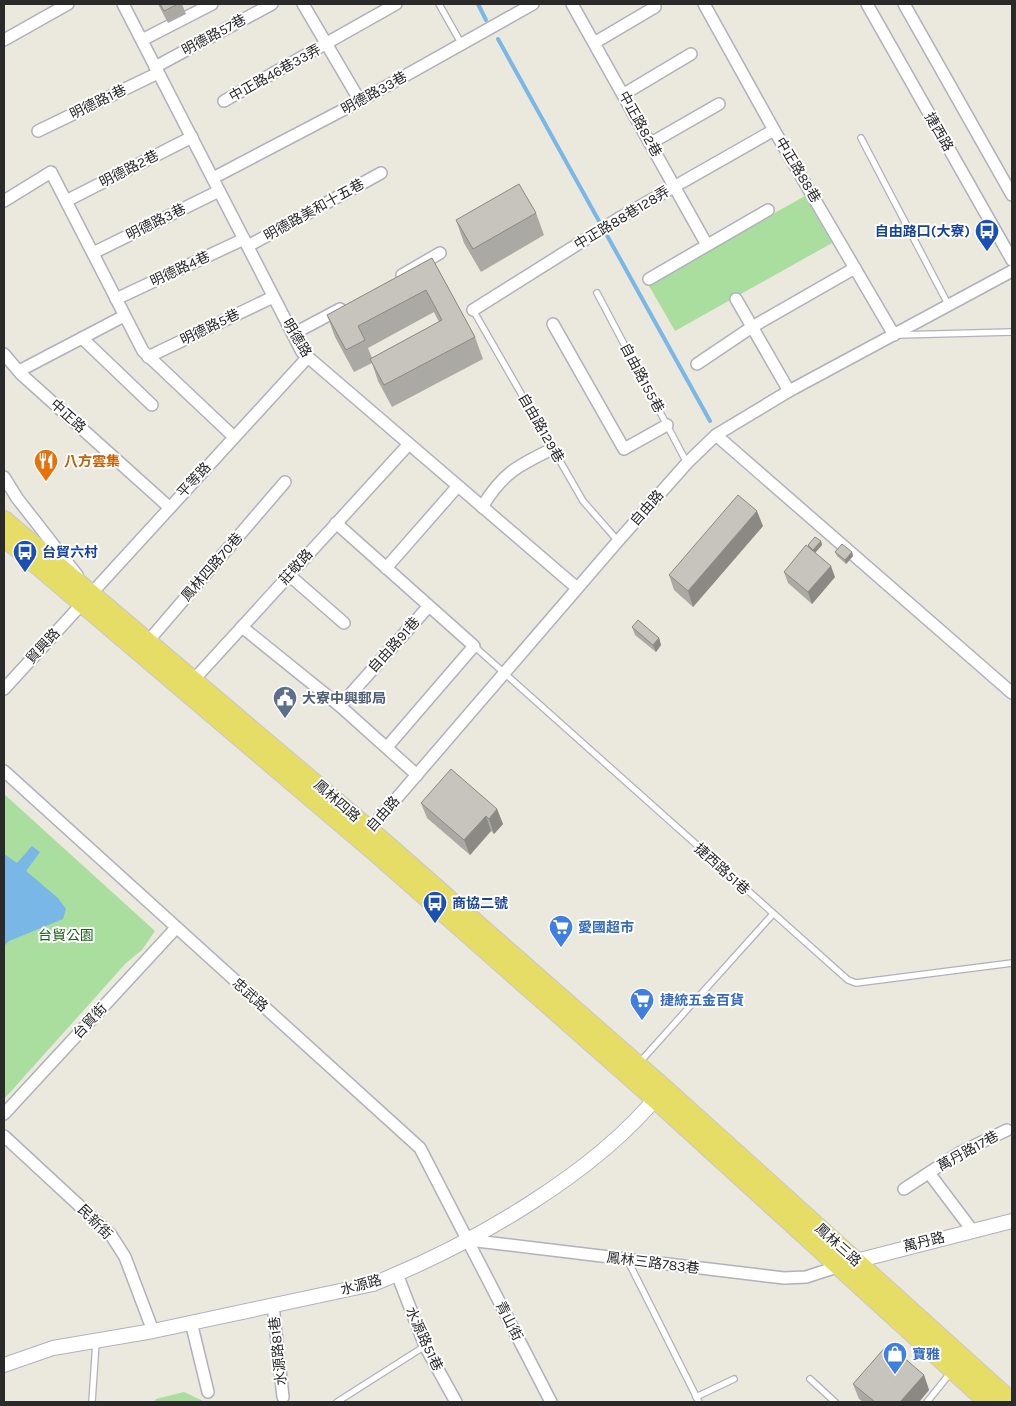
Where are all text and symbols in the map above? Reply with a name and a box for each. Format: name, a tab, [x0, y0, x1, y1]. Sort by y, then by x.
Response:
street label: 明德路57巷	[179, 11, 249, 59]
street label: 中正路46巷33弄	[226, 41, 324, 105]
street label: 明德路33巷	[338, 68, 410, 118]
street label: 明德路1巷	[67, 81, 129, 123]
street label: 中正路82巷	[615, 88, 665, 160]
street label: 捷西路	[921, 110, 957, 154]
street label: 中正路88巷	[772, 134, 824, 206]
street label: 明德路2巷	[97, 147, 161, 191]
street label: 明德路美和十五巷	[261, 175, 367, 245]
street label: 中正路88巷128弄	[571, 183, 673, 253]
street label: 明德路3巷	[123, 200, 189, 244]
bus stop icon: 自由路口(大寮)	[974, 218, 1000, 252]
place label: 自由路口(大寮)	[875, 223, 970, 240]
street label: 明德路4巷	[147, 248, 213, 290]
street label: 明德路5巷	[178, 305, 242, 349]
street label: 明德路	[279, 316, 315, 360]
street label: 自由路155巷	[617, 340, 667, 416]
street label: 自由路129巷	[514, 390, 568, 466]
street label: 中正路	[47, 396, 89, 436]
restaurant icon: 八方雲集	[33, 448, 59, 482]
place label: 八方雲集	[64, 453, 120, 470]
street label: 平等路	[173, 459, 215, 501]
street label: 自由路	[627, 487, 667, 529]
street label: 鳳林四路70巷	[178, 529, 246, 605]
bus stop icon: 台貿六村	[12, 539, 38, 573]
place label: 台貿六村	[42, 544, 98, 561]
street label: 莊敬路	[276, 546, 316, 588]
street label: 自由路91巷	[365, 614, 423, 676]
street label: 貿興路	[22, 625, 64, 667]
public building icon: 大寮中興郵局	[272, 685, 298, 719]
place label: 大寮中興郵局	[302, 690, 386, 707]
street label: 鳳林四路	[310, 776, 364, 826]
street label: 自由路	[363, 793, 403, 835]
street label: 捷西路51巷	[691, 840, 753, 898]
bus stop icon: 商協二號	[422, 890, 448, 924]
place label: 商協二號	[452, 895, 508, 912]
supermarket icon: 愛國超市	[548, 914, 574, 948]
place label: 愛國超市	[578, 919, 634, 936]
park label: 台貿公園	[38, 927, 94, 944]
street label: 忠武路	[229, 975, 271, 1015]
supermarket icon: 捷統五金百貨	[629, 987, 655, 1021]
place label: 捷統五金百貨	[660, 992, 744, 1009]
street label: 台貿街	[69, 1000, 111, 1042]
street label: 萬丹路17巷	[934, 1127, 1002, 1175]
street label: 民新街	[74, 1201, 116, 1243]
street label: 鳳林三路	[812, 1220, 864, 1270]
street label: 萬丹路	[902, 1229, 946, 1255]
street label: 鳳林三路783巷	[606, 1249, 700, 1277]
street label: 水源路	[339, 1271, 383, 1299]
street label: 青山街	[492, 1298, 526, 1344]
street label: 水源路51巷	[402, 1304, 446, 1374]
street label: 水源路81巷	[266, 1316, 290, 1386]
shop icon: 寶雅	[882, 1341, 908, 1375]
place label: 寶雅	[912, 1346, 940, 1363]

